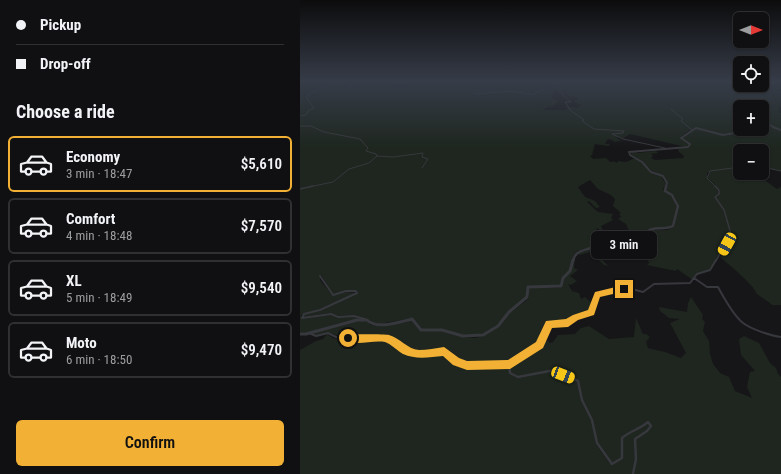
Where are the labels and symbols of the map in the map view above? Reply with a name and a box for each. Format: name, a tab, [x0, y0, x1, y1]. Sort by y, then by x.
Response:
north arrow	[733, 12, 769, 48]
callout: 3 min	[591, 231, 657, 259]
car	[716, 231, 738, 257]
route end	[615, 280, 633, 298]
route start	[339, 329, 357, 347]
car	[550, 365, 576, 385]

